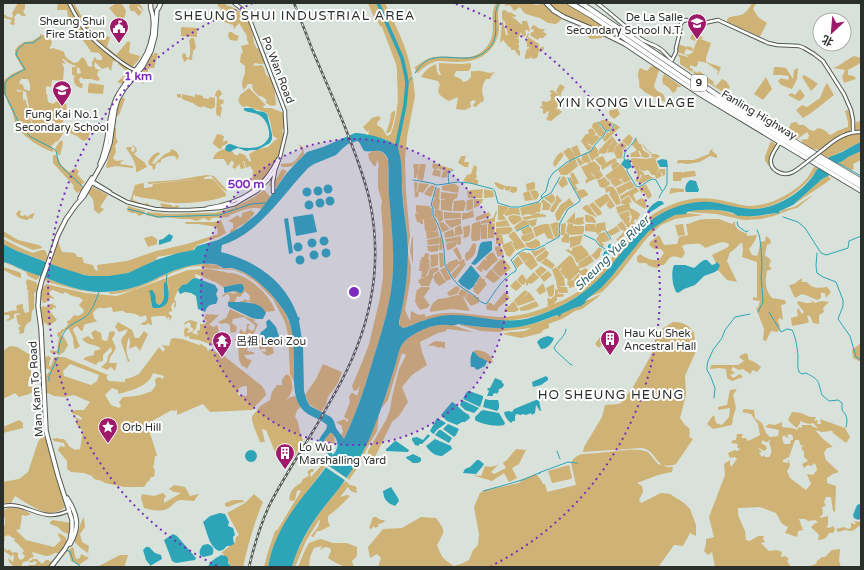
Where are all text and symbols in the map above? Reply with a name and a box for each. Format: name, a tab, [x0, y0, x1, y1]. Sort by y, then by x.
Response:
district label: SHEUNG SHUI INDUSTRIAL AREA	[174, 8, 416, 24]
place label: De La Salle Secondary School N.T.	[566, 11, 683, 37]
school or university icon: De La Salle Secondary School N.T.	[686, 12, 708, 40]
north arrow	[812, 12, 852, 52]
place label: Sheung Shui Fire Station	[39, 15, 105, 41]
public building icon: Sheung Shui Fire Station	[108, 16, 130, 44]
text: 北	[820, 32, 836, 49]
street label: Po Wan Road	[259, 35, 297, 105]
text: 1 km	[124, 69, 152, 83]
road number: 9	[691, 75, 707, 91]
school or university icon: Fung Kai No.1 Secondary School	[51, 79, 73, 107]
street label: Fanling Highway	[719, 87, 799, 143]
district label: YIN KONG VILLAGE	[556, 95, 696, 111]
place label: Fung Kai No.1 Secondary School	[15, 108, 109, 134]
text: 500 m	[228, 177, 264, 191]
water label: Sheung Yue River	[572, 212, 653, 293]
centre of rings	[347, 285, 361, 299]
place label: Hau Ku Shek Ancestral Hall	[624, 327, 696, 353]
building icon: Hau Ku Shek Ancestral Hall	[599, 328, 621, 356]
temple icon: 呂祖 Leoi Zou	[211, 330, 233, 358]
place label: 呂祖 Leoi Zou	[236, 335, 306, 348]
street label: Man Kam To Road	[26, 341, 46, 437]
district label: HO SHEUNG HEUNG	[538, 387, 684, 403]
place icon: Orb Hill	[97, 416, 119, 444]
place label: Orb Hill	[122, 421, 161, 434]
place label: Lo Wu Marshalling Yard	[299, 441, 386, 467]
building icon: Lo Wu Marshalling Yard	[274, 442, 296, 470]

